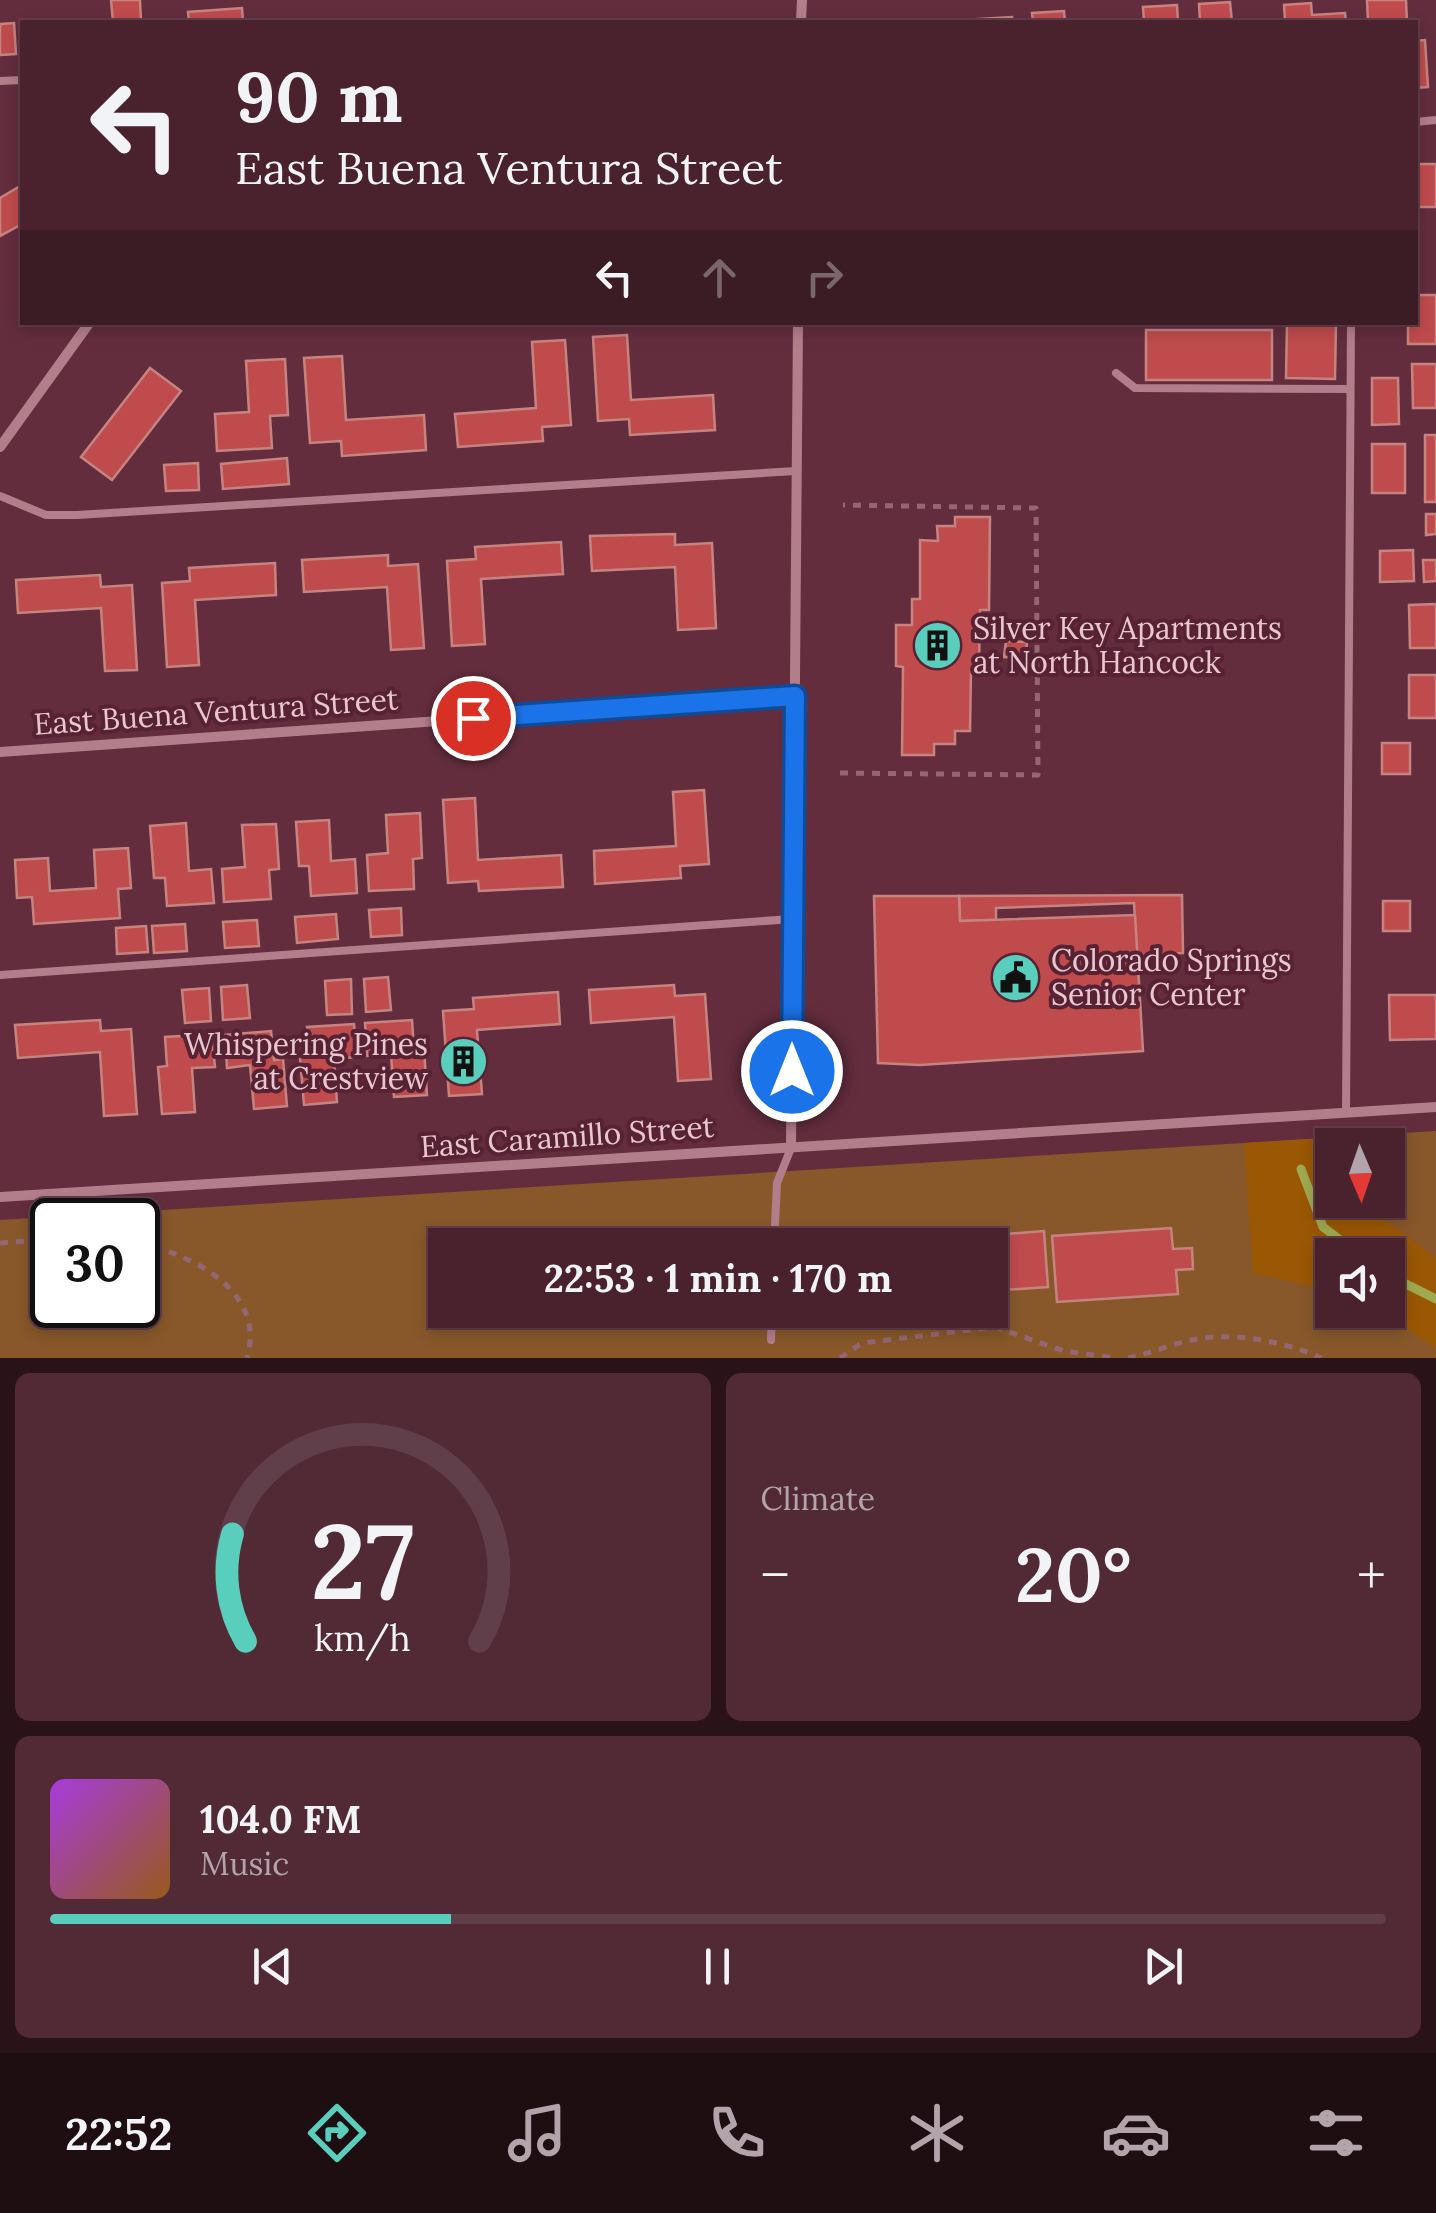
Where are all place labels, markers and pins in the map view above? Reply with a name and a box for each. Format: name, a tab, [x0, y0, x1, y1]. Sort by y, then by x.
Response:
place label: Silver Key Apartments at North Hancock	[973, 609, 1282, 681]
building icon: Silver Key Apartments at North Hancock	[912, 620, 964, 672]
pin	[431, 676, 516, 761]
place label: Colorado Springs Senior Center	[1051, 941, 1292, 1013]
public building icon: Colorado Springs Senior Center	[990, 952, 1042, 1004]
place label: Whispering Pines at Crestview	[184, 1025, 428, 1097]
building icon: Whispering Pines at Crestview	[437, 1036, 489, 1088]

